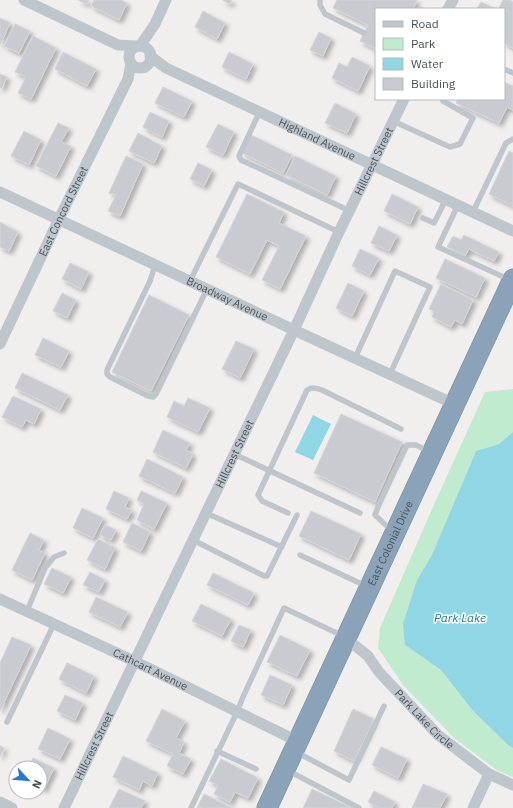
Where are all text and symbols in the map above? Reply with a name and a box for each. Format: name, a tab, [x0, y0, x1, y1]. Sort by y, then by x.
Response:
legend	[375, 8, 505, 100]
text: Road	[411, 16, 439, 31]
text: Park	[411, 36, 436, 51]
text: Water	[411, 56, 444, 71]
text: Building	[411, 76, 456, 91]
street label: Highland Avenue	[276, 115, 358, 163]
street label: Hillcrest Street	[351, 125, 396, 198]
street label: East Concord Street	[35, 164, 91, 258]
street label: Broadway Avenue	[184, 273, 270, 324]
street label: Hillcrest Street	[212, 417, 257, 490]
street label: East Colonial Drive	[364, 498, 416, 588]
water label: Park Lake	[434, 610, 486, 625]
street label: Cathcart Avenue	[111, 645, 190, 693]
street label: Park Lake Circle	[392, 686, 457, 752]
street label: Hillcrest Street	[72, 709, 116, 782]
north arrow	[8, 760, 48, 800]
text: N	[29, 778, 45, 791]

